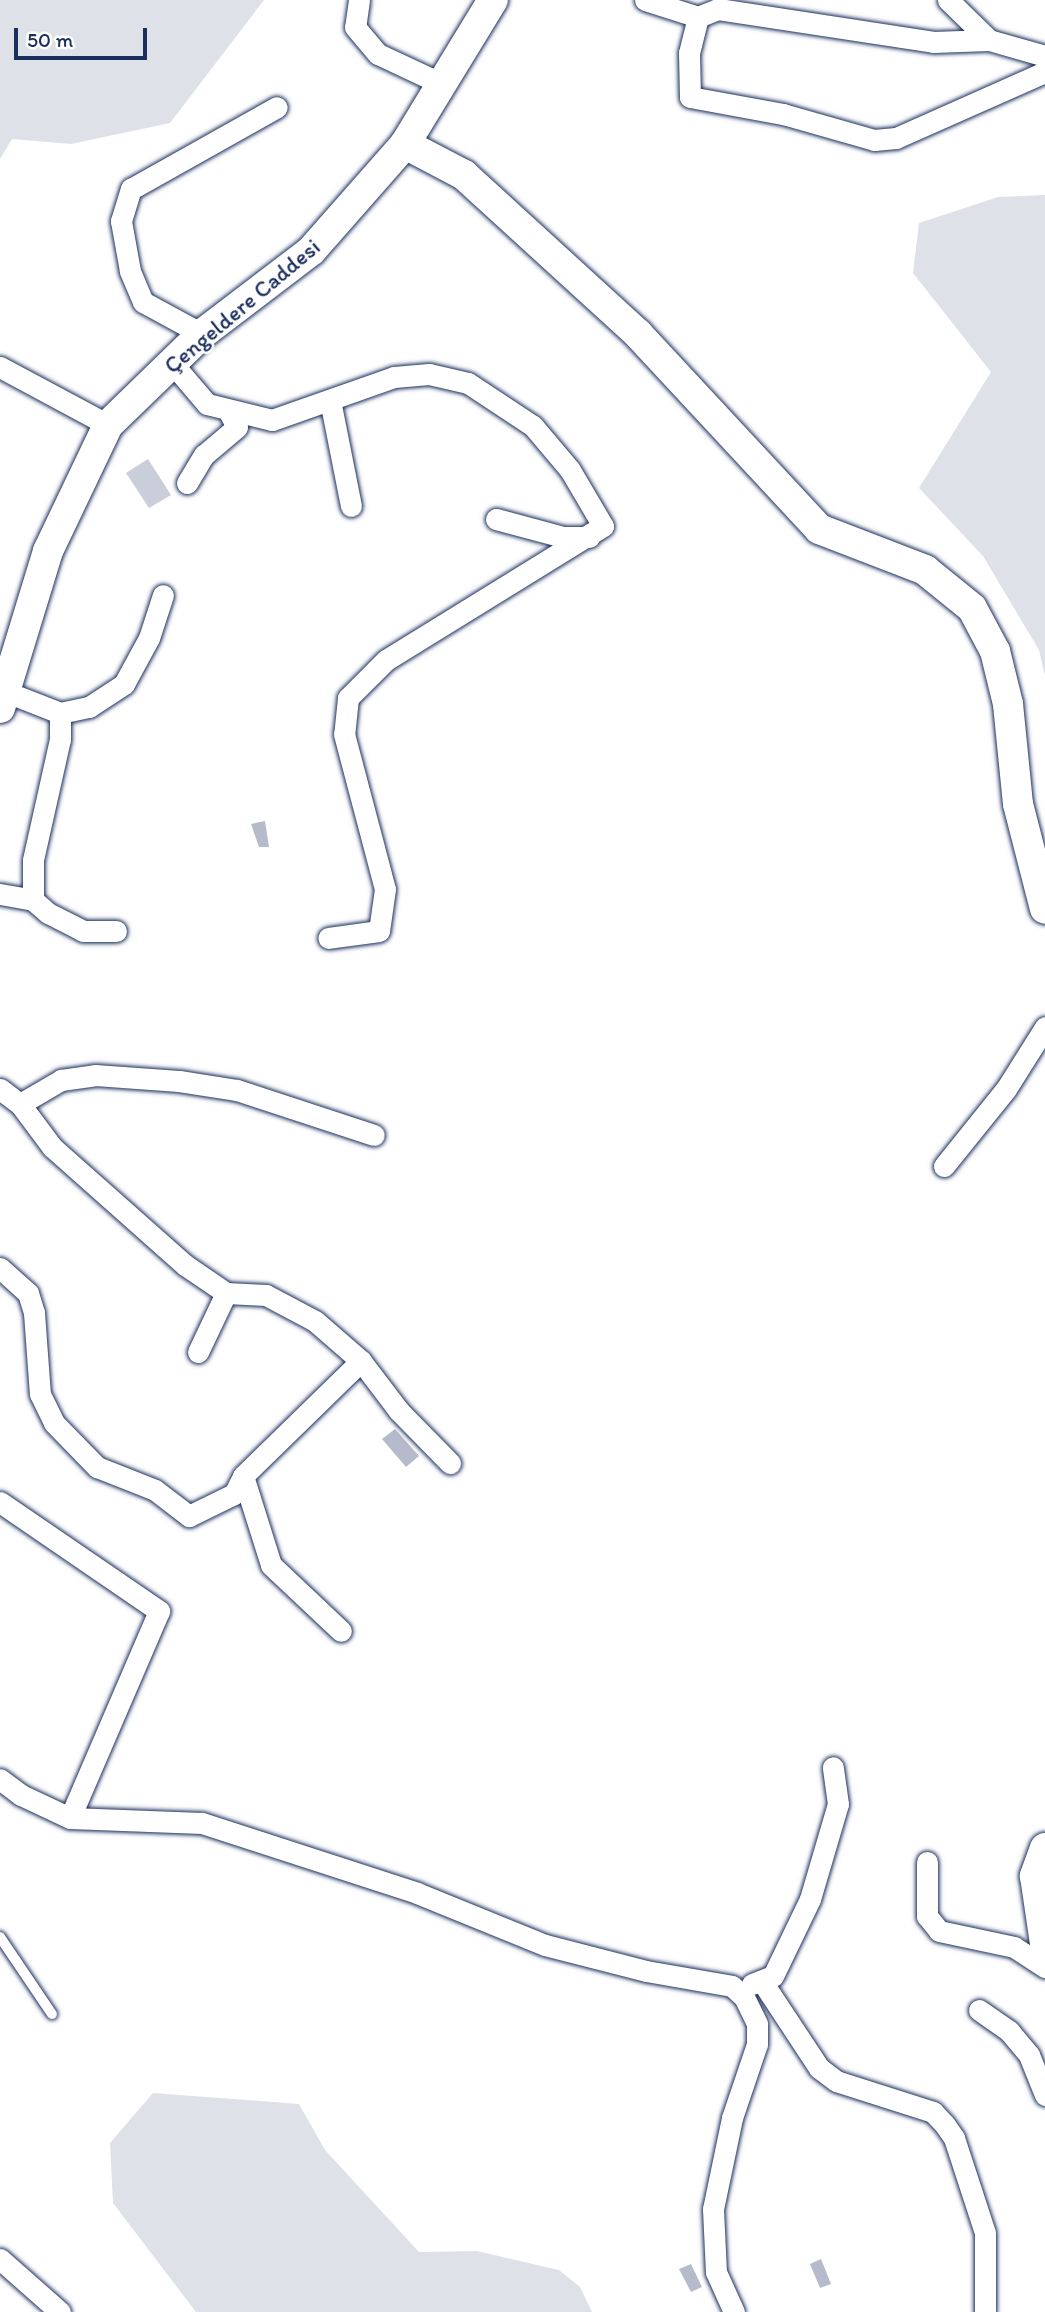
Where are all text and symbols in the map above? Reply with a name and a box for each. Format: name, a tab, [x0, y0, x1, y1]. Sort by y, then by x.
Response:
scale bar	[18, 14, 150, 58]
text: 50 m	[27, 27, 73, 52]
street label: Çengeldere Caddesi	[158, 233, 326, 379]

